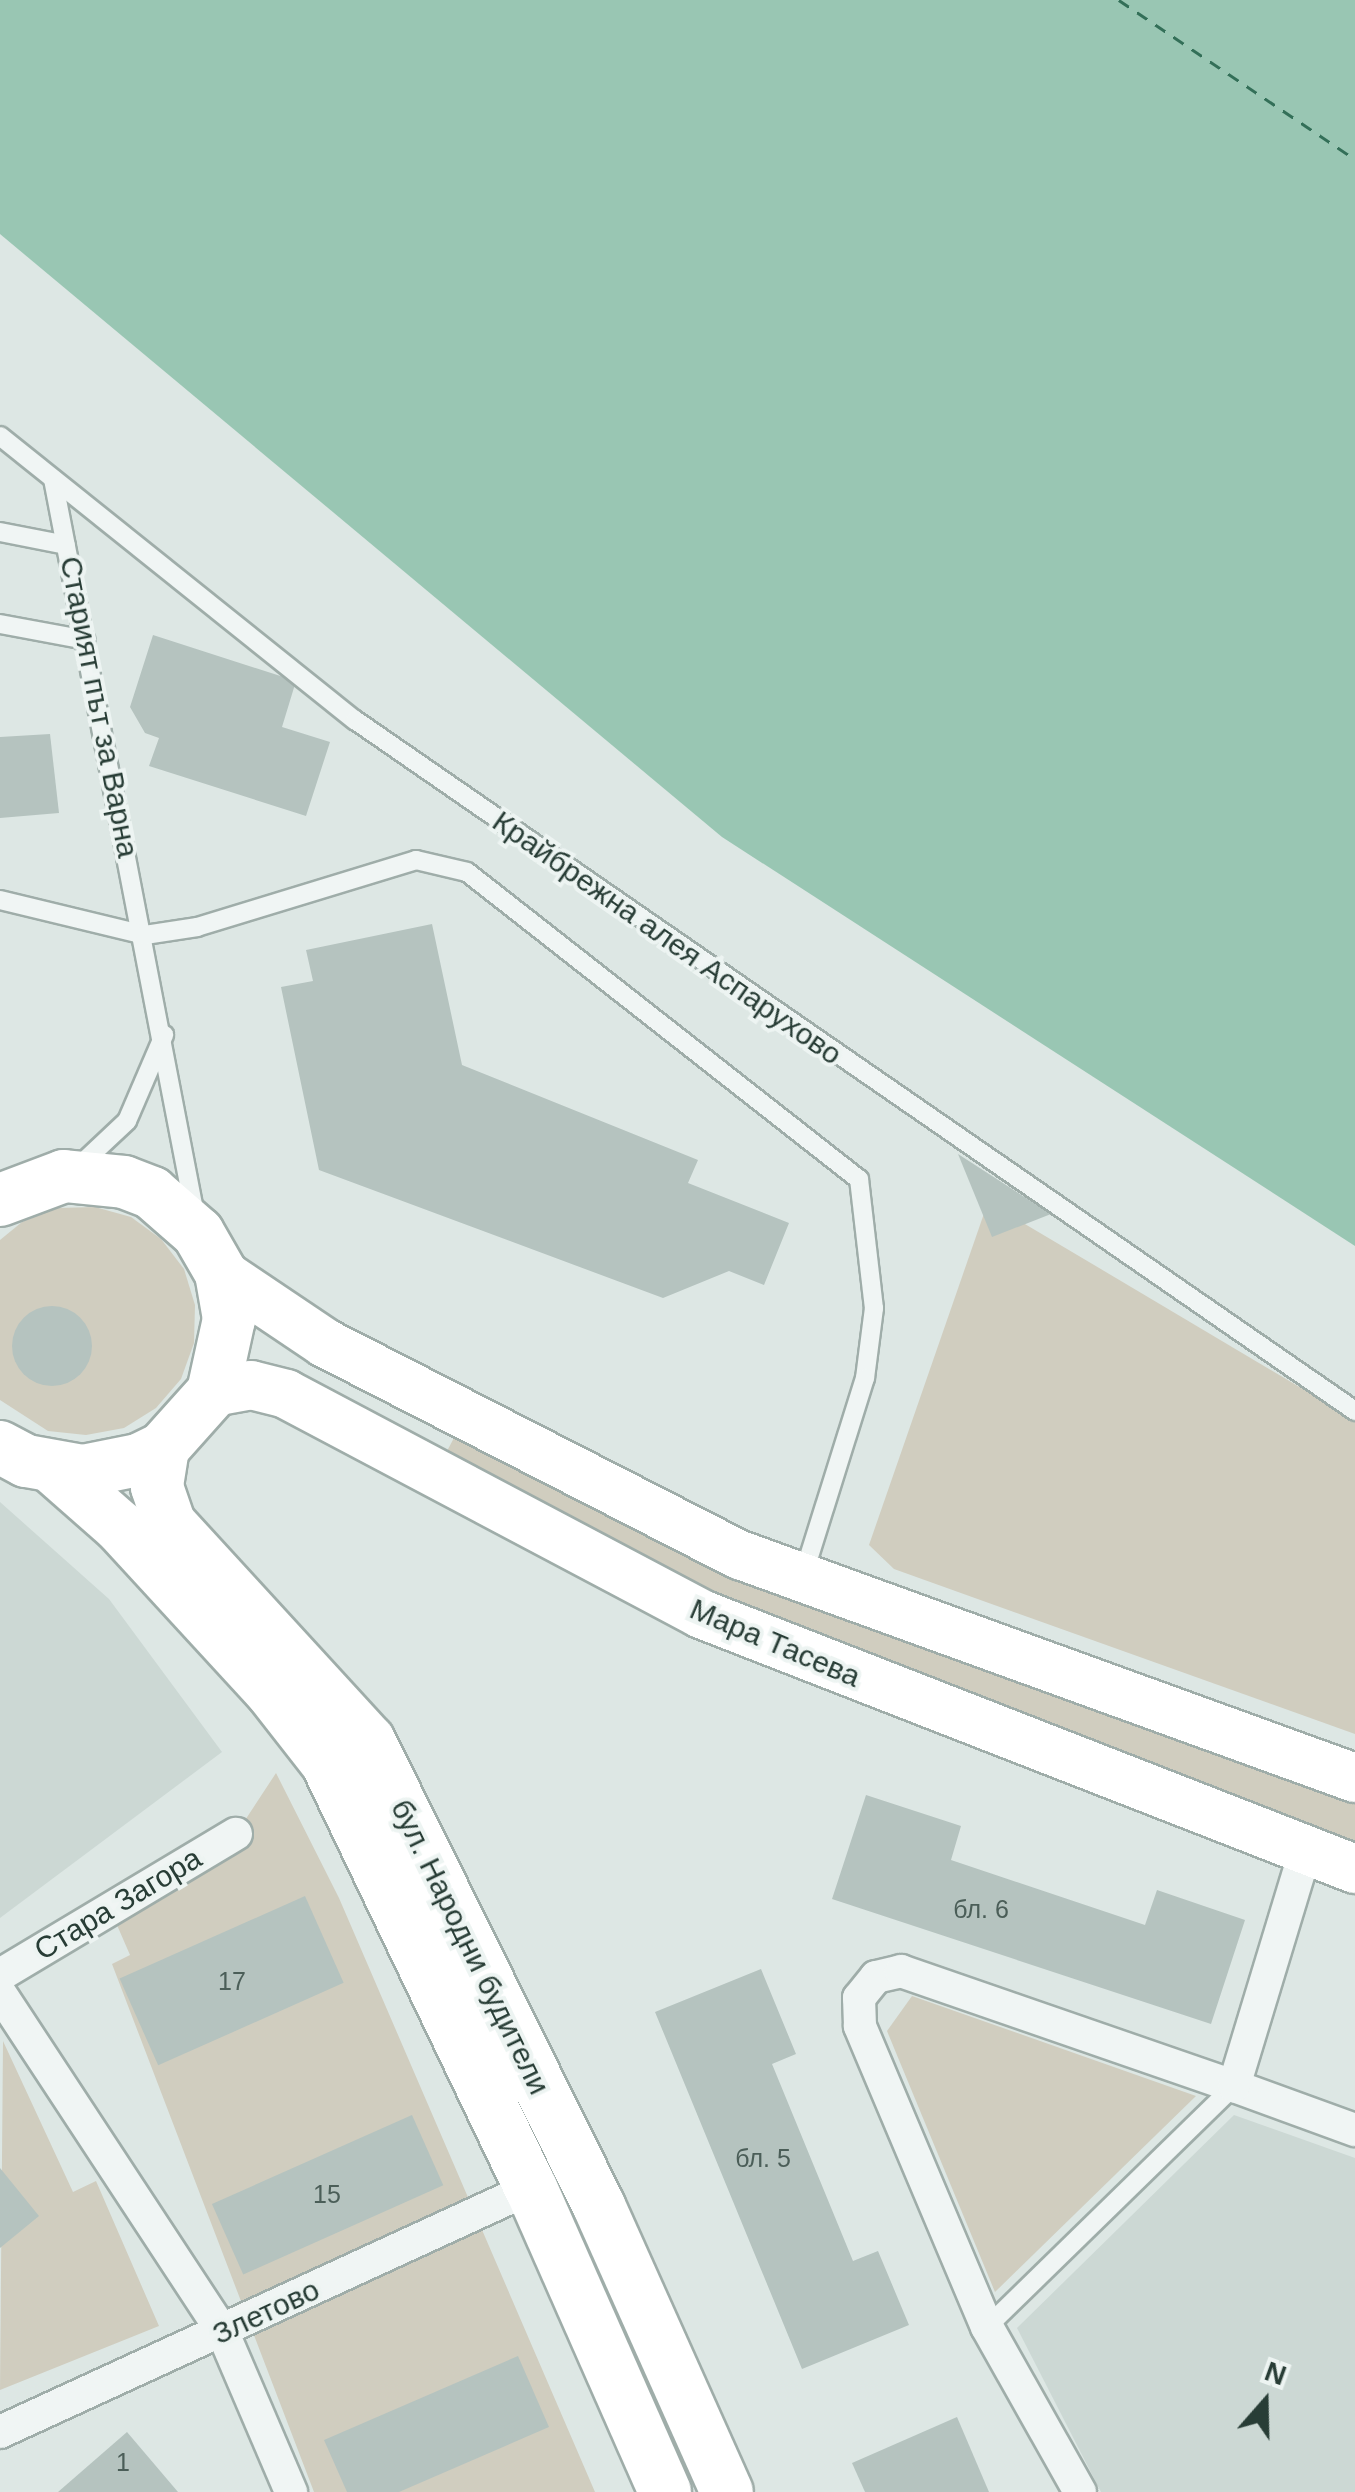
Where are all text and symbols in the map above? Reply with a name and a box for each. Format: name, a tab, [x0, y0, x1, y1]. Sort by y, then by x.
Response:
street label: Старият път за Варна	[52, 553, 146, 861]
street label: Крайбрежна алея Аспарухово	[486, 803, 848, 1073]
street label: Мара Тасева	[685, 1591, 865, 1695]
street label: бул. Народни будители	[383, 1794, 557, 2100]
street label: Стара Загора	[28, 1840, 208, 1968]
house number: бл. 6	[953, 1894, 1009, 1924]
house number: 17	[218, 1966, 246, 1996]
house number: бл. 5	[735, 2143, 791, 2173]
house number: 15	[313, 2179, 341, 2209]
street label: Злетово	[207, 2272, 325, 2352]
north arrow	[1215, 2352, 1315, 2452]
text: N	[1261, 2355, 1290, 2391]
house number: 1	[116, 2447, 130, 2477]

